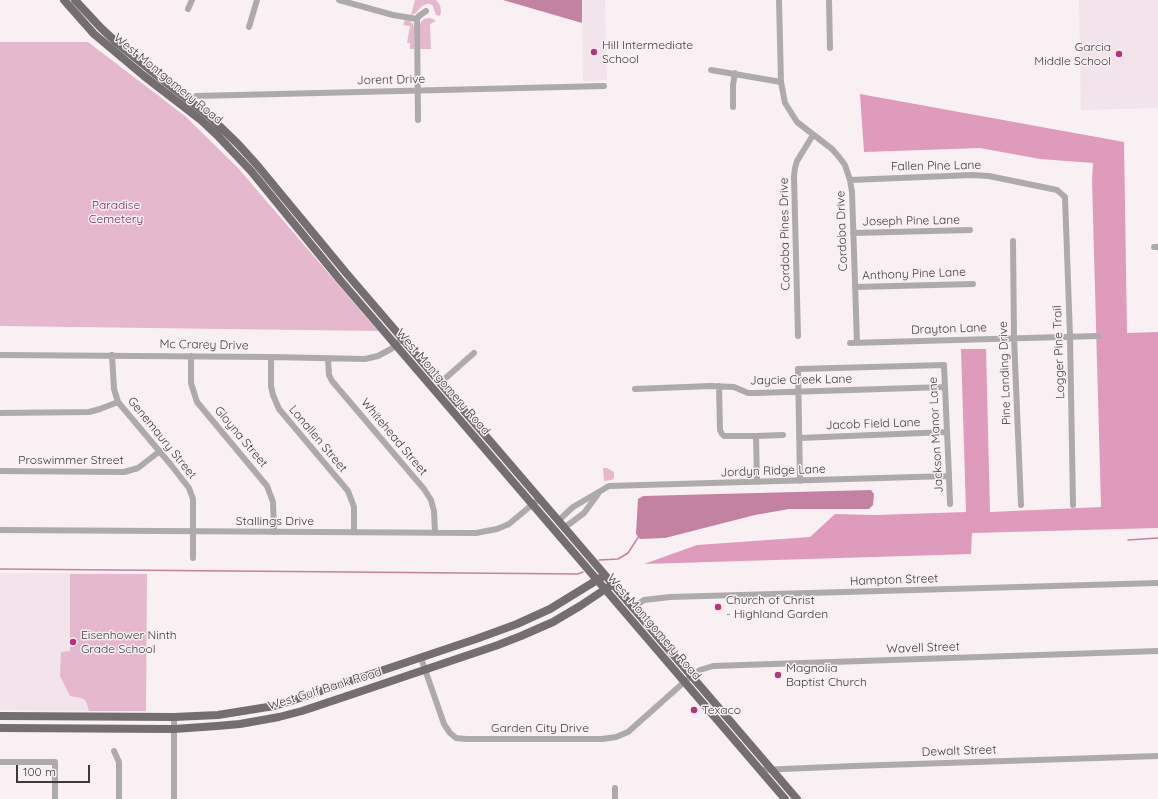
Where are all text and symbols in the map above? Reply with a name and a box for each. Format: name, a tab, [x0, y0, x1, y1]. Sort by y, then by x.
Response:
street label: West Montgomery Road	[111, 31, 225, 127]
place label: Hill Intermediate School	[602, 38, 693, 66]
place label: Garcia Middle School	[1034, 40, 1111, 68]
marker: Hill Intermediate School	[589, 47, 599, 57]
marker: Garcia Middle School	[1114, 49, 1124, 59]
street label: Jorent Drive	[357, 72, 425, 88]
street label: Fallen Pine Lane	[891, 158, 981, 174]
street label: Cordoba Pines Drive	[777, 177, 793, 291]
street label: Cordoba Drive	[833, 190, 851, 272]
park label: Paradise Cemetery	[89, 198, 143, 226]
street label: Joseph Pine Lane	[862, 213, 960, 229]
street label: Anthony Pine Lane	[862, 265, 966, 283]
street label: Logger Pine Trail	[1050, 305, 1068, 399]
street label: Drayton Lane	[911, 320, 987, 338]
street label: Pine Landing Drive	[996, 321, 1014, 425]
street label: West Montgomery Road	[393, 326, 493, 438]
street label: Mc Crarey Drive	[159, 337, 249, 353]
street label: Jaycie Creek Lane	[750, 372, 852, 388]
street label: Jackson Manor Lane	[926, 376, 946, 494]
street label: Genemaury Street	[125, 394, 199, 482]
street label: Whitehead Street	[358, 396, 430, 478]
street label: Lonallen Street	[286, 403, 350, 475]
street label: Gloyna Street	[211, 404, 271, 470]
street label: Jacob Field Lane	[825, 415, 921, 433]
street label: Proswimmer Street	[18, 453, 124, 467]
street label: Jordyn Ridge Lane	[720, 462, 826, 480]
street label: Stallings Drive	[236, 514, 314, 528]
street label: West Montgomery Road	[604, 571, 704, 683]
street label: Hampton Street	[850, 571, 938, 589]
place label: Church of Christ - Highland Garden	[726, 593, 828, 621]
marker: Church of Christ - Highland Garden	[713, 602, 723, 612]
place label: Eisenhower Ninth Grade School	[81, 628, 177, 656]
marker: Eisenhower Ninth Grade School	[68, 637, 78, 647]
street label: Wavell Street	[886, 640, 960, 656]
place label: Magnolia Baptist Church	[786, 661, 867, 689]
street label: West Gulf Bank Road	[266, 665, 384, 713]
marker: Magnolia Baptist Church	[773, 670, 783, 680]
place label: Texaco	[702, 703, 741, 717]
marker: Texaco	[689, 705, 699, 715]
street label: Garden City Drive	[491, 721, 589, 735]
street label: Dewalt Street	[921, 743, 997, 759]
scale bar	[18, 757, 92, 783]
text: 100 m	[23, 764, 56, 779]

